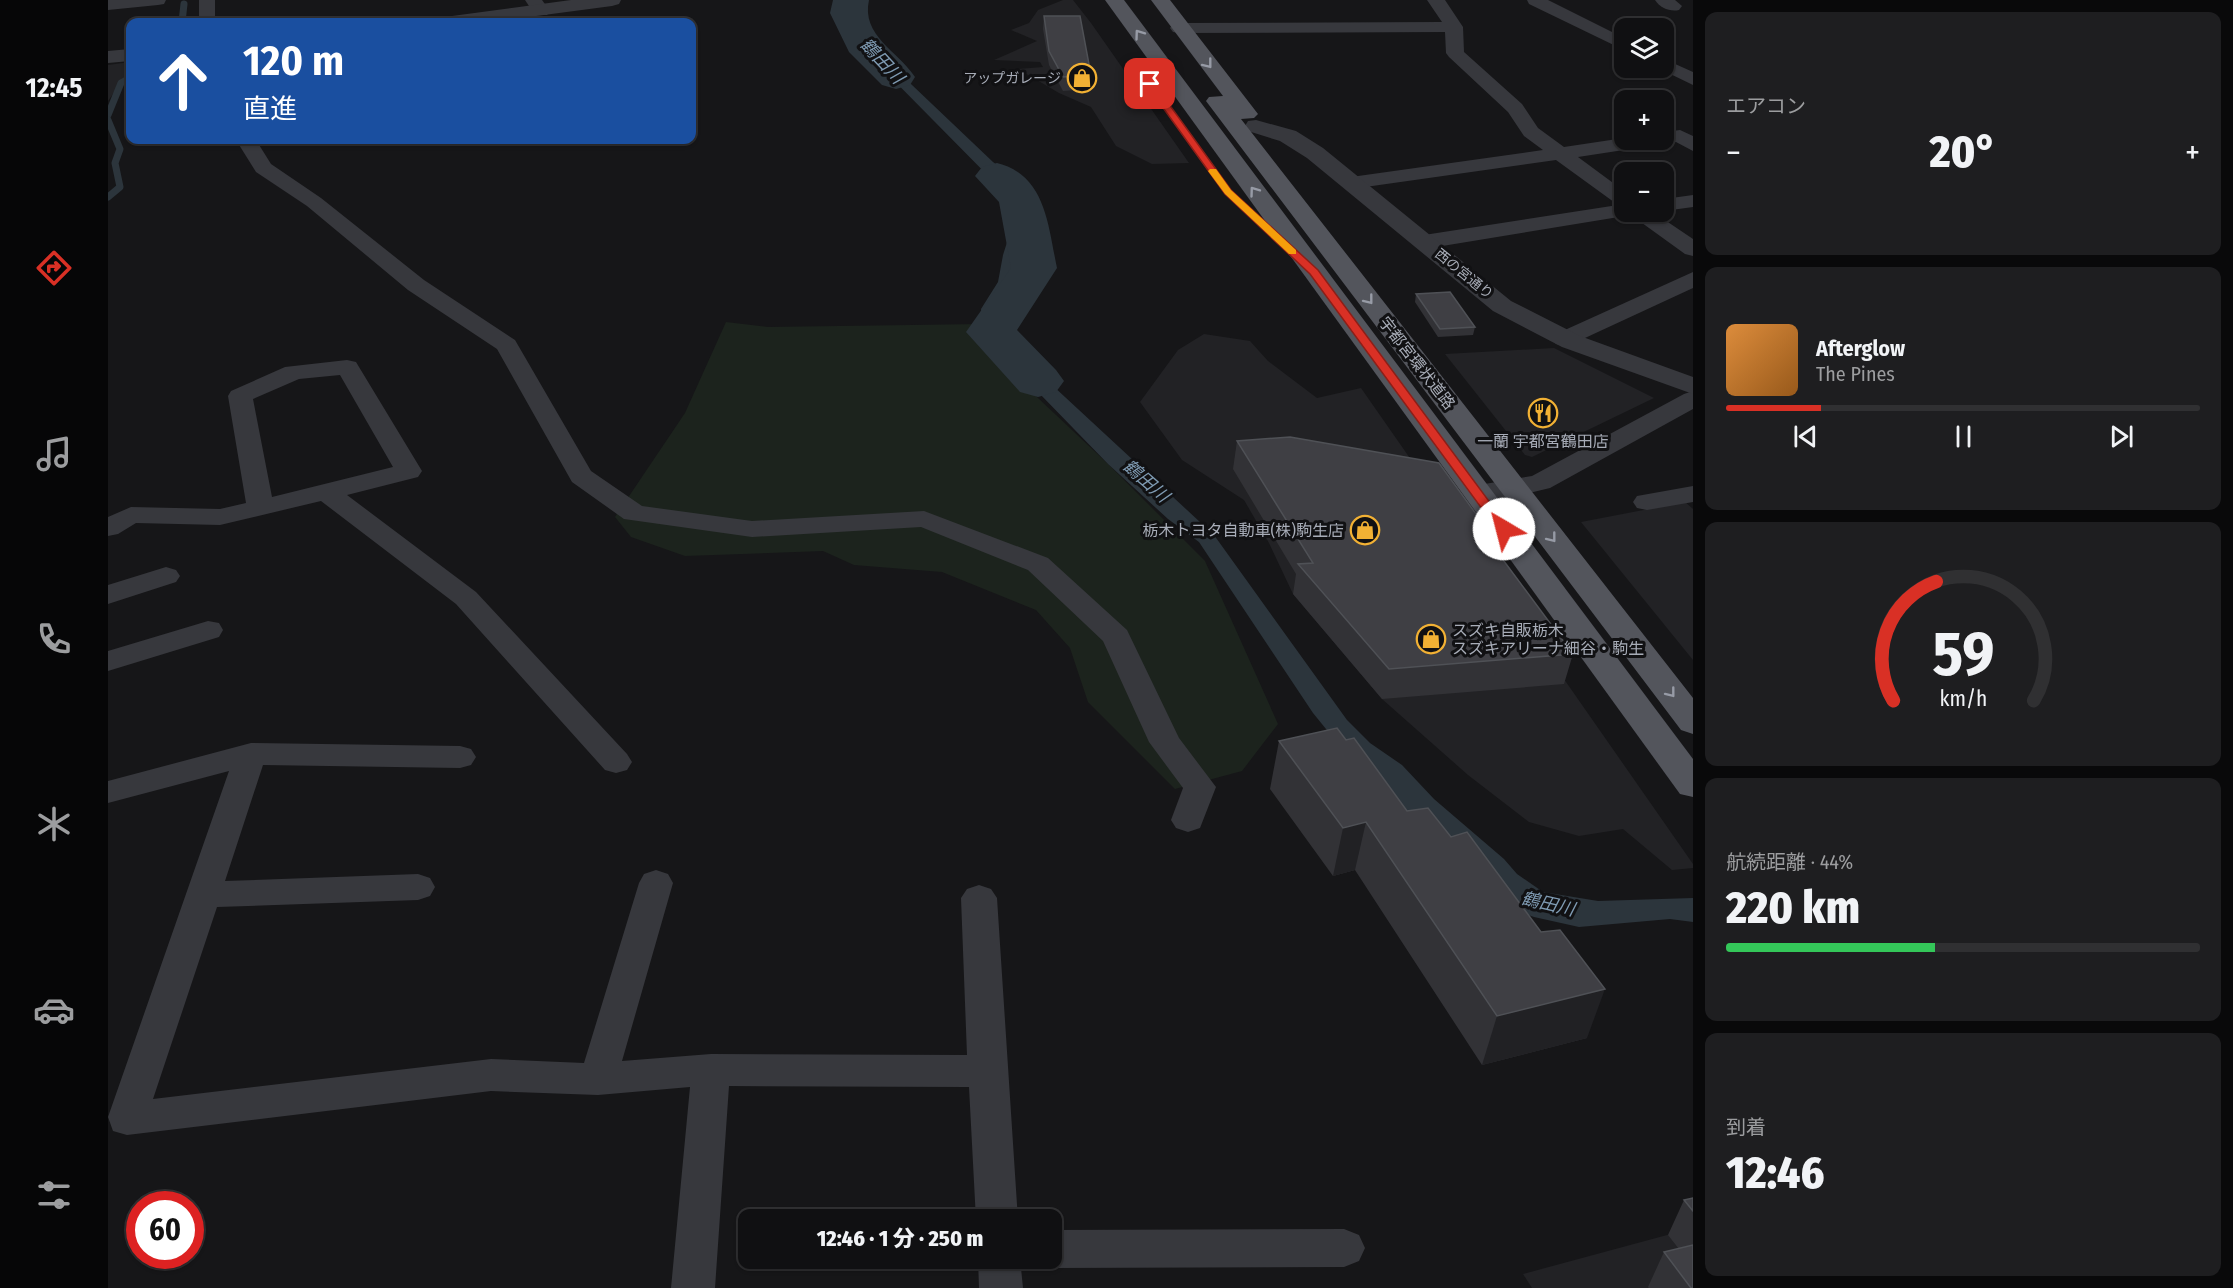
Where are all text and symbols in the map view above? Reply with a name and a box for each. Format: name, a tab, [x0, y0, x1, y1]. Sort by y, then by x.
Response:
map controls	[1614, 18, 1674, 222]
button: layers	[1614, 18, 1674, 78]
one-way arrow	[1135, 30, 1146, 41]
water label: 鶴田川	[856, 34, 910, 90]
text: 120 m	[243, 36, 344, 86]
icon: ahead	[144, 42, 222, 120]
one-way arrow	[1200, 57, 1211, 68]
pin	[1124, 58, 1175, 109]
shop icon: アップガレージ	[1066, 62, 1098, 94]
icon: arrive	[1133, 67, 1166, 100]
place label: アップガレージ	[963, 70, 1061, 87]
text: 12:45	[26, 72, 82, 104]
button: +	[1614, 90, 1674, 150]
text: 直進	[243, 93, 297, 125]
text: エアコン	[1726, 94, 1806, 118]
text: 20°	[1929, 125, 1996, 179]
text: −	[1726, 133, 1741, 173]
text: +	[2185, 133, 2200, 173]
button: −	[1614, 162, 1674, 222]
one-way arrow	[1251, 187, 1262, 198]
street label: 西の宮通り	[1431, 245, 1497, 303]
icon: directions	[33, 247, 75, 289]
one-way arrow	[1361, 294, 1372, 305]
street label: 宇都宮環状道路	[1375, 313, 1459, 413]
text: Afterglow	[1816, 335, 1905, 362]
text: The Pines	[1816, 362, 1895, 386]
restaurant icon: 一蘭 宇都宮鶴田店	[1527, 397, 1559, 429]
icon: previous	[1789, 420, 1822, 453]
icon: pause	[1947, 420, 1980, 453]
icon: next	[2105, 420, 2138, 453]
place label: 一蘭 宇都宮鶴田店	[1477, 432, 1609, 451]
icon: music	[33, 433, 75, 475]
water label: 鶴田川	[1118, 455, 1175, 508]
position arrow	[1472, 497, 1536, 561]
shop icon: 栃木トヨタ自動車(株)駒生店	[1349, 514, 1381, 546]
place label: 栃木トヨタ自動車(株)駒生店	[1143, 521, 1344, 540]
one-way arrow	[1544, 532, 1555, 543]
text: 59	[1932, 617, 1994, 692]
icon: phone	[33, 618, 75, 660]
place label: スズキ自販栃木 スズキアリーナ細谷・駒生	[1452, 621, 1644, 658]
shop icon: スズキ自販栃木 スズキアリーナ細谷・駒生	[1415, 623, 1447, 655]
one-way arrow	[1663, 686, 1674, 697]
text: km/h	[1939, 686, 1987, 712]
icon: climate	[33, 803, 75, 845]
text: 航続距離 · 44%	[1726, 850, 1853, 874]
text: 220 km	[1726, 881, 1860, 935]
water label: 鶴田川	[1519, 887, 1579, 921]
icon: car	[33, 989, 75, 1031]
text: 到着	[1726, 1115, 1766, 1139]
text: 12:46	[1726, 1146, 1824, 1200]
icon: filters	[33, 1174, 75, 1216]
speed limit sign: 60	[126, 1191, 204, 1269]
text: 12:46 · 1 分 · 250 m	[817, 1225, 983, 1252]

